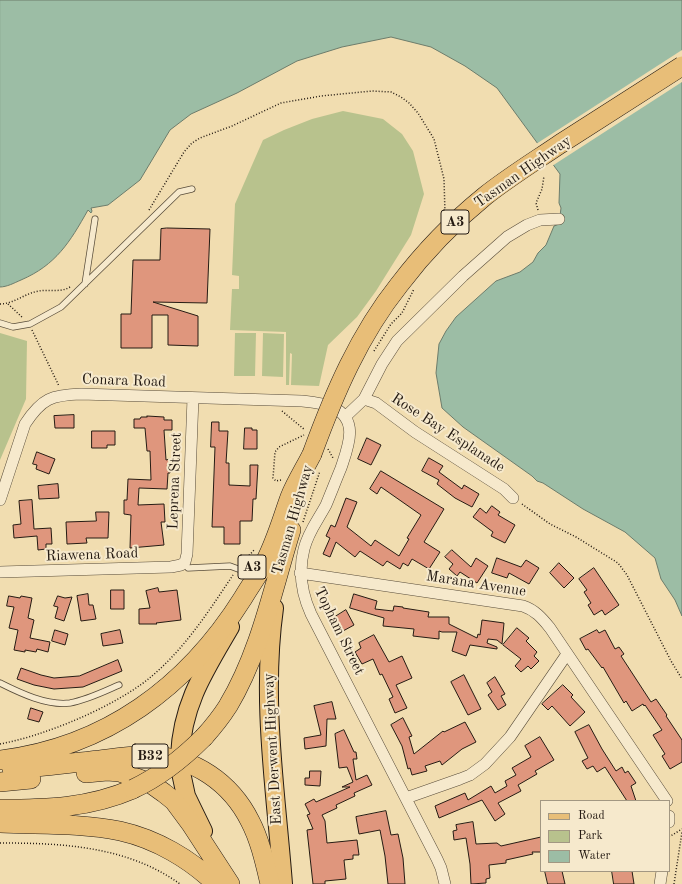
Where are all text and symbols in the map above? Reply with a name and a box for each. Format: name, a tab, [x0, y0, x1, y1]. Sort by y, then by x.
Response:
street label: Tasman Highway	[471, 132, 575, 212]
road number: A3	[441, 210, 469, 234]
street label: Conara Road	[82, 371, 166, 391]
street label: Rose Bay Esplanade	[388, 390, 508, 476]
street label: Leprena Street	[164, 432, 186, 530]
street label: Tasman Highway	[269, 463, 317, 577]
street label: Riawena Road	[45, 544, 139, 566]
road number: A3	[238, 555, 266, 579]
street label: Marana Avenue	[425, 567, 527, 601]
street label: Topham Street	[310, 584, 368, 678]
street label: East Derwent Highway	[260, 673, 286, 825]
road number: B32	[132, 744, 168, 768]
legend	[540, 800, 670, 872]
text: Road	[578, 810, 605, 822]
text: Park	[578, 830, 603, 842]
text: Water	[578, 850, 610, 862]

